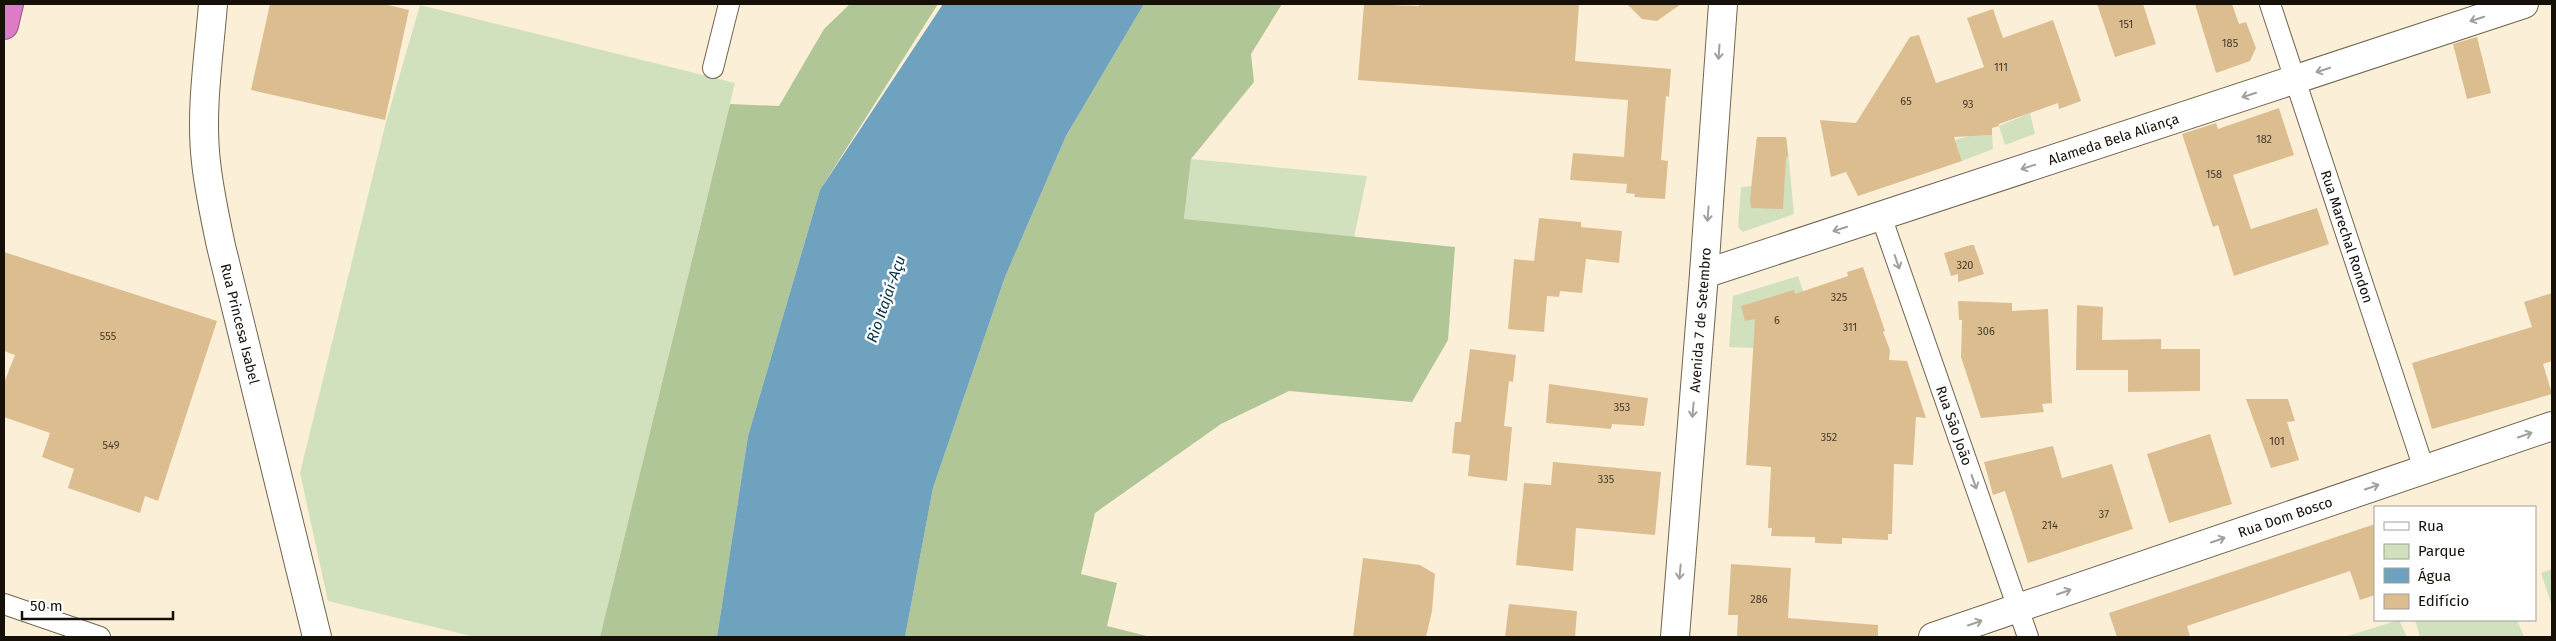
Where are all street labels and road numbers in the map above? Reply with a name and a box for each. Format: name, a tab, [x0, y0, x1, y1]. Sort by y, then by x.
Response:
street label: Alameda Bela Aliança	[2046, 110, 2181, 169]
street label: Rua Marechal Rondon	[2317, 168, 2376, 305]
street label: Avenida 7 de Setembro	[1687, 247, 1715, 393]
street label: Rua Princesa Isabel	[217, 262, 263, 386]
street label: Rua São João	[1932, 384, 1975, 468]
street label: Rua Dom Bosco	[2236, 493, 2335, 541]

